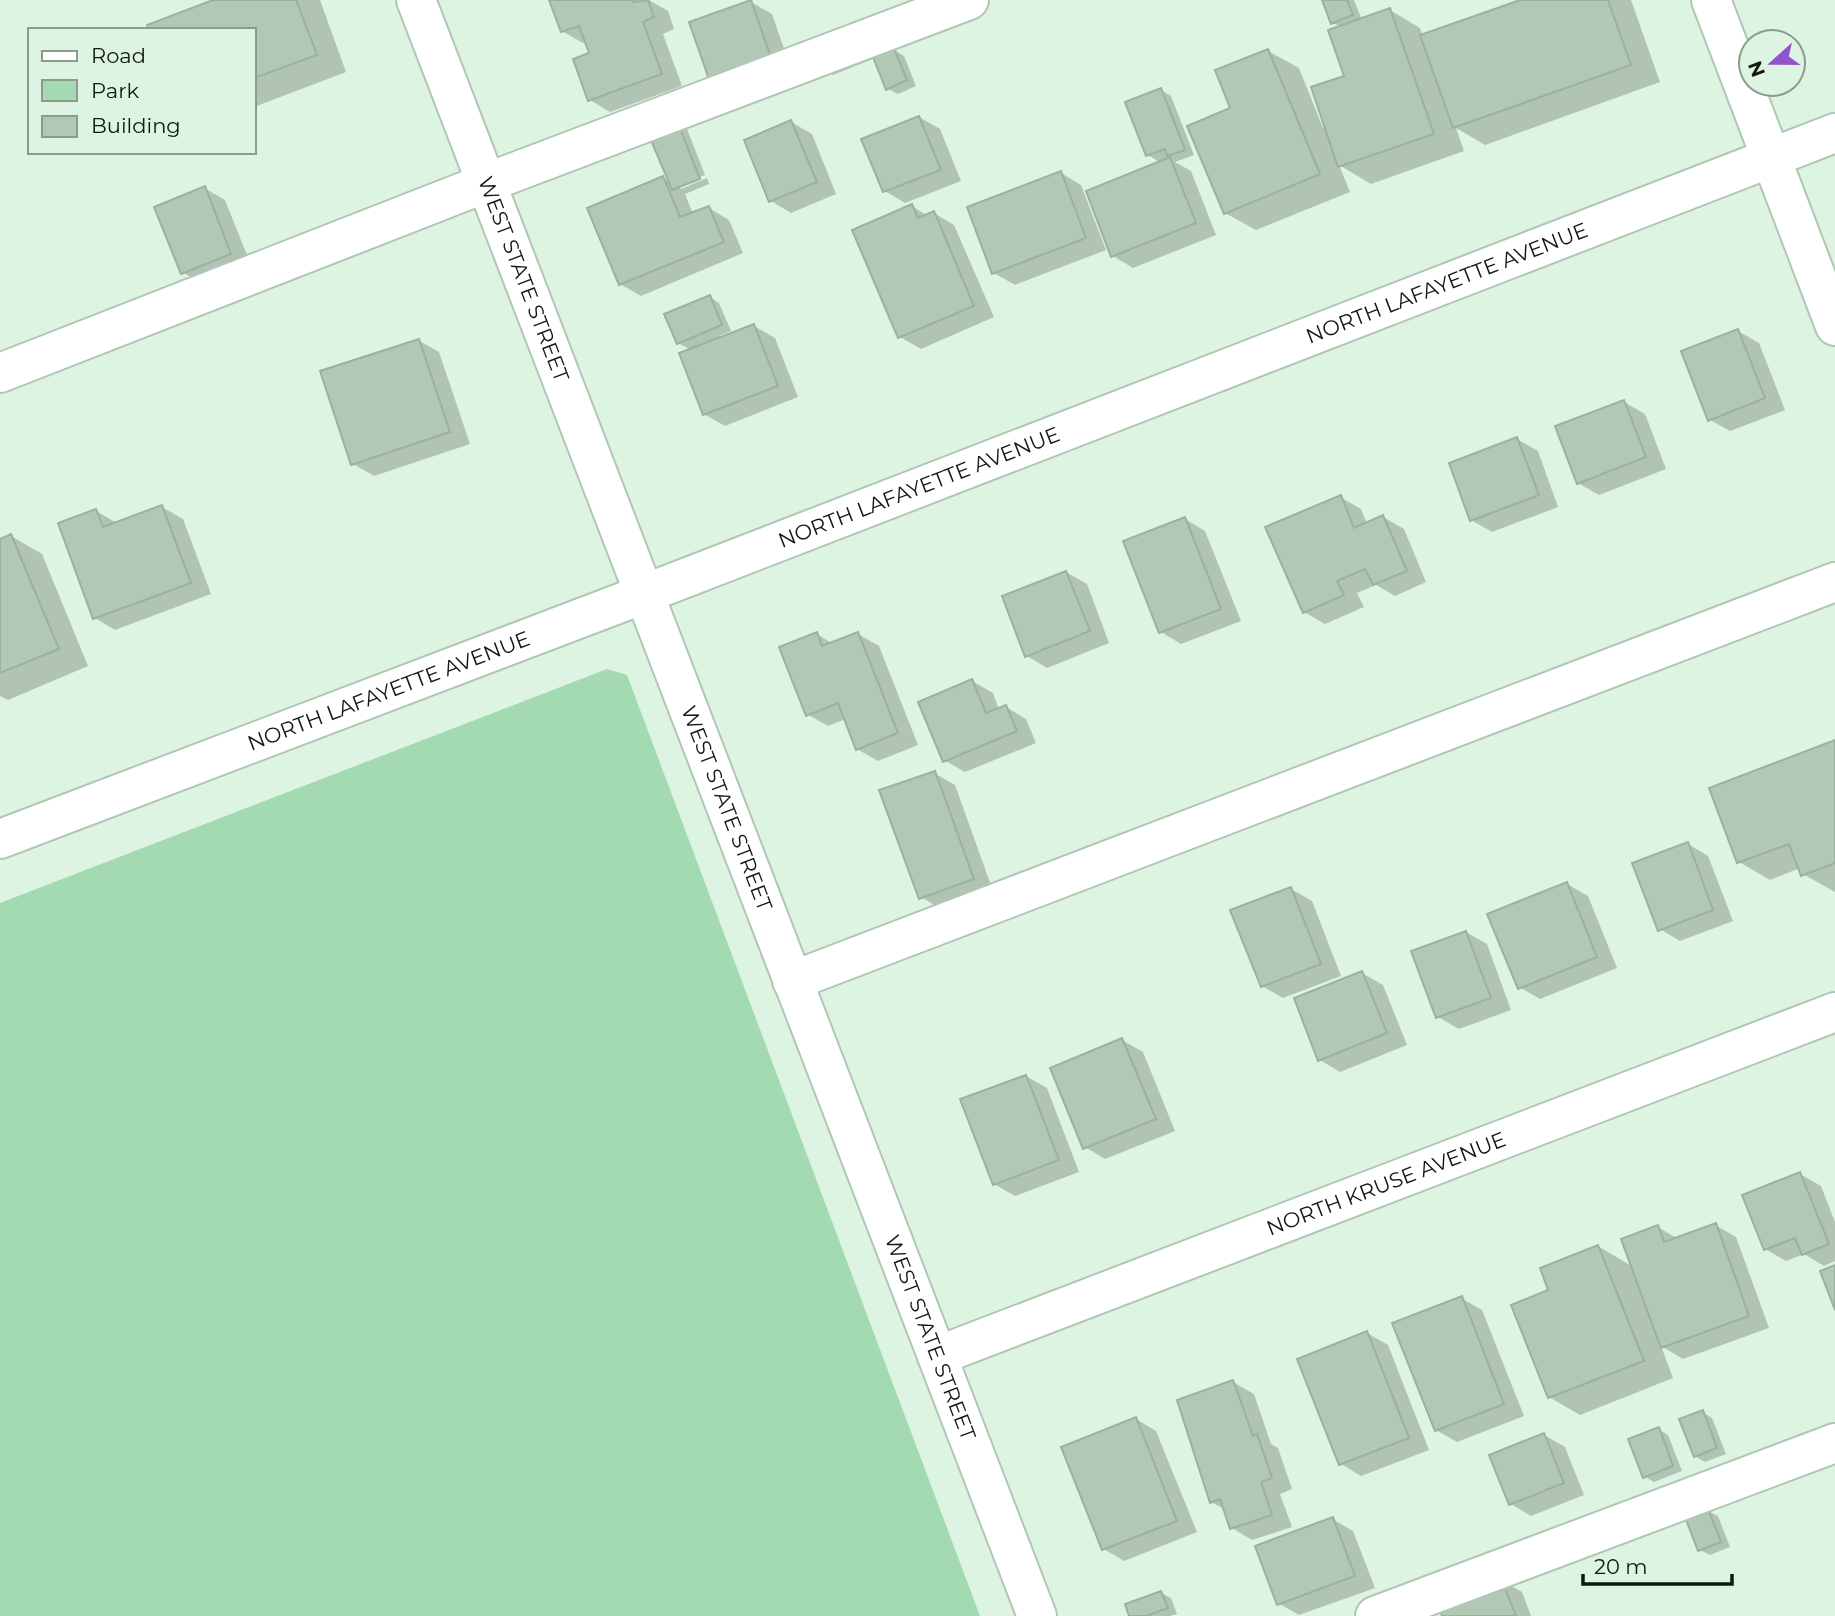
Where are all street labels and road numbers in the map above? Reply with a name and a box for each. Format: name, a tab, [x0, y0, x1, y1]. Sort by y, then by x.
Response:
street label: WEST STATE STREET	[473, 173, 574, 385]
street label: NORTH LAFAYETTE AVENUE	[1302, 217, 1591, 349]
street label: NORTH LAFAYETTE AVENUE	[775, 421, 1063, 553]
street label: NORTH LAFAYETTE AVENUE	[244, 626, 533, 756]
street label: WEST STATE STREET	[676, 702, 778, 914]
street label: NORTH KRUSE AVENUE	[1263, 1126, 1509, 1241]
street label: WEST STATE STREET	[880, 1231, 981, 1443]

